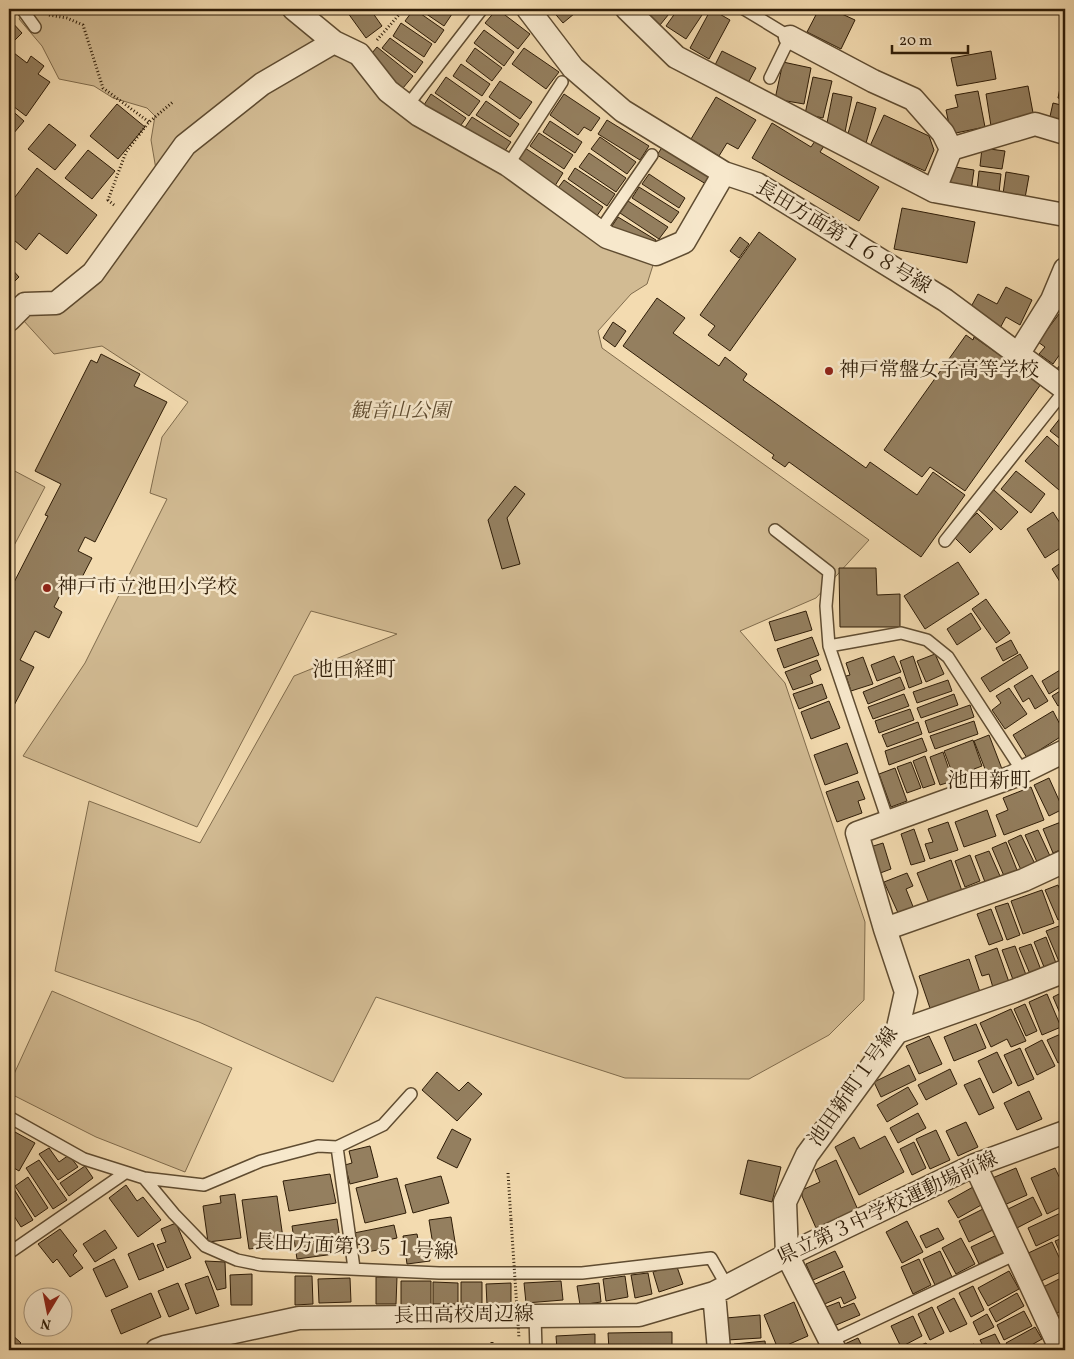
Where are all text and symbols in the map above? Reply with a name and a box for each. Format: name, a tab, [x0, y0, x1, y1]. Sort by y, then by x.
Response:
scale bar	[892, 22, 968, 54]
text: 20 m	[899, 31, 932, 52]
street label: 長田方面第１６８号線	[750, 174, 936, 302]
place label: 神戸常盤女子高等学校	[839, 357, 1039, 385]
marker: 神戸常盤女子高等学校	[823, 365, 835, 377]
park label: 観音山公園	[350, 398, 453, 426]
place label: 神戸市立池田小学校	[57, 574, 237, 602]
marker: 神戸市立池田小学校	[41, 582, 53, 594]
district label: 池田経町	[312, 656, 396, 685]
district label: 池田新町	[947, 767, 1031, 796]
street label: 池田新町１号線	[802, 1022, 906, 1152]
street label: 県立第３中学校運動場前線	[773, 1146, 1003, 1272]
street label: 長田方面第３５１号線	[253, 1229, 455, 1267]
north arrow	[22, 1286, 72, 1336]
street label: 長田高校周辺線	[394, 1301, 534, 1331]
text: N	[39, 1313, 53, 1334]

